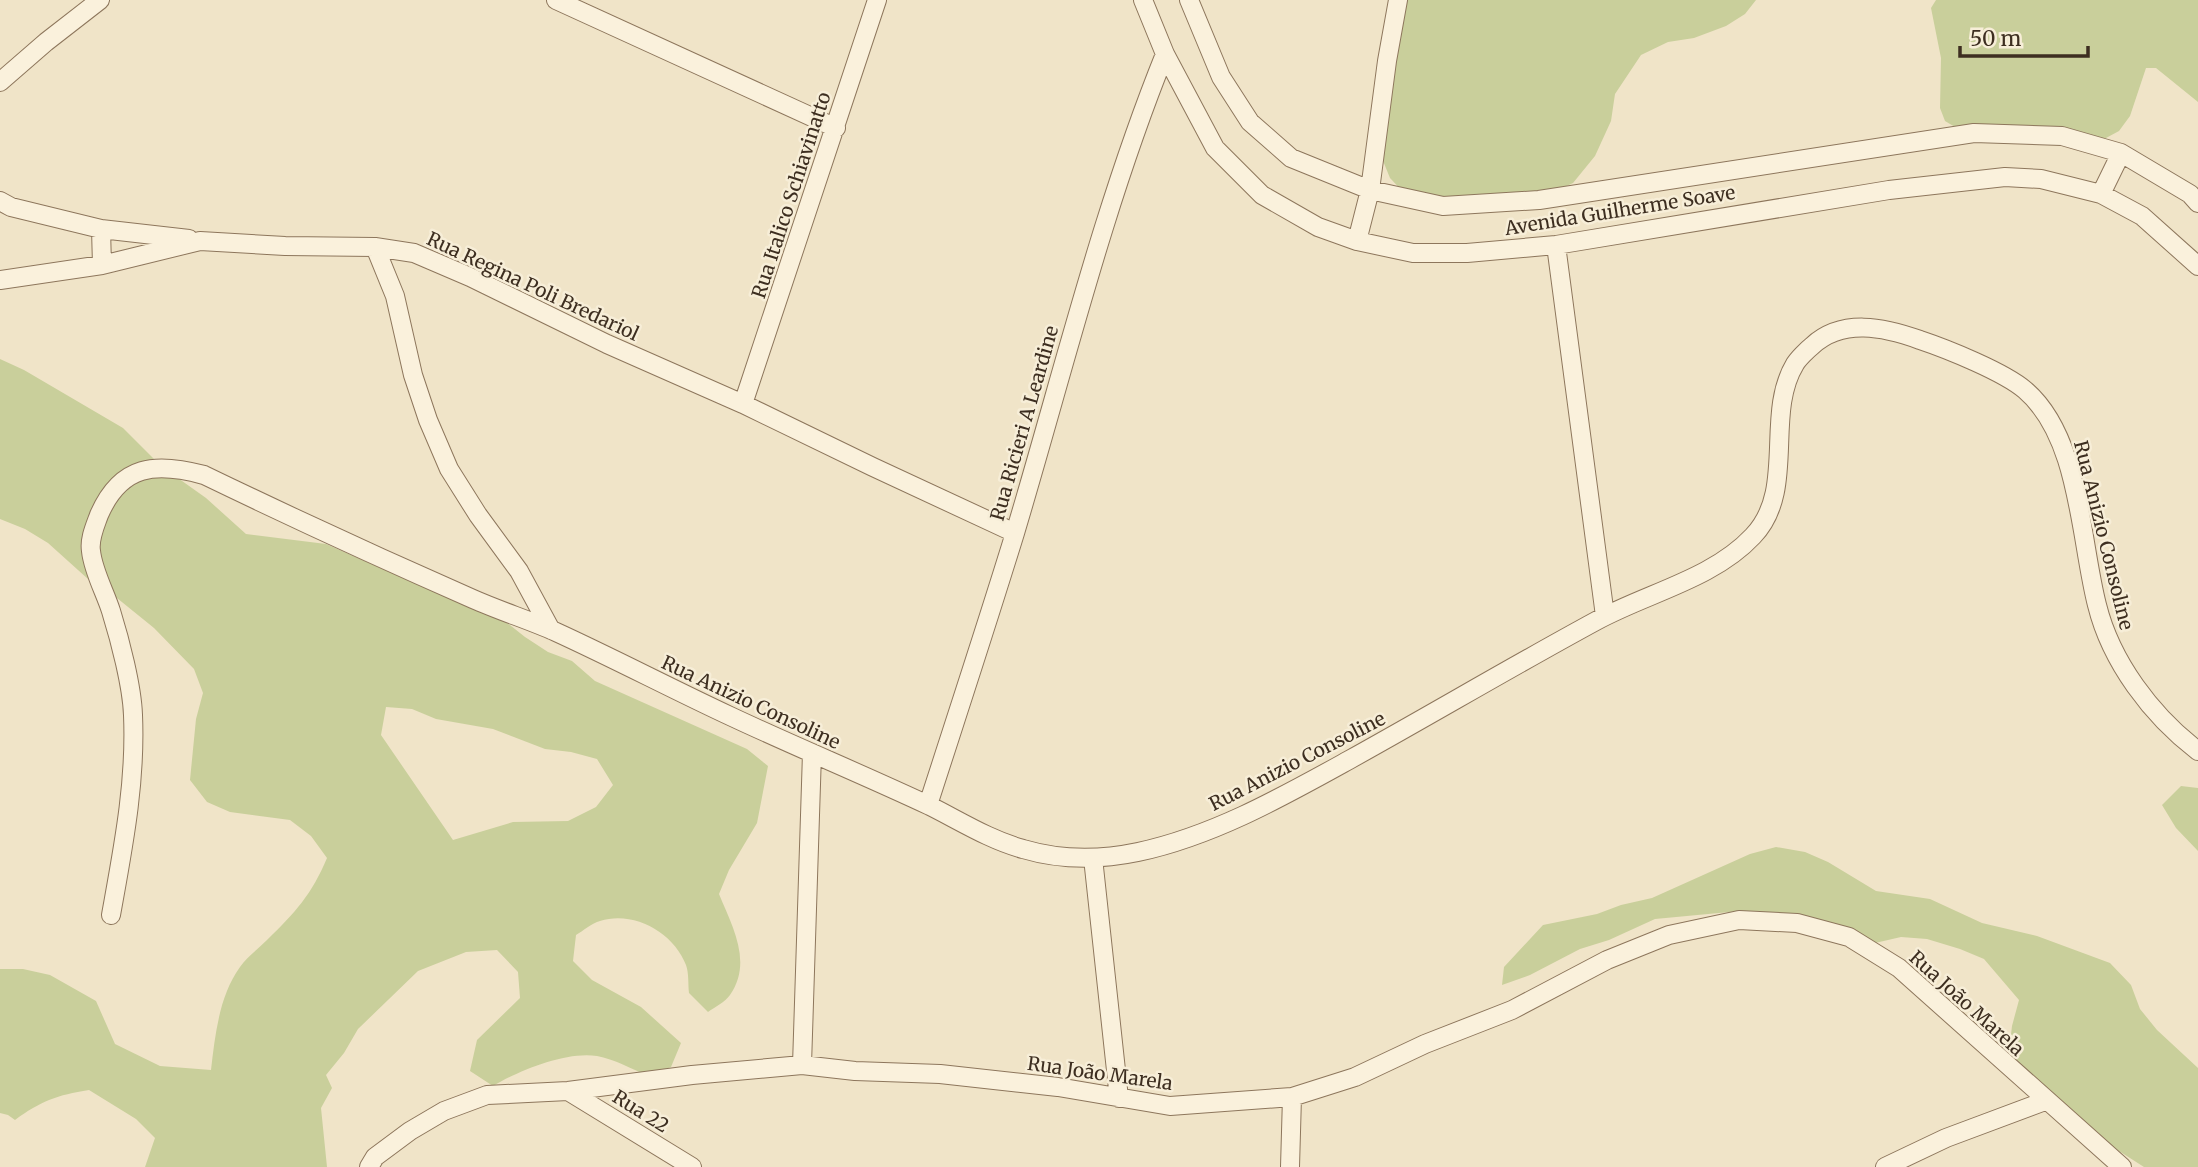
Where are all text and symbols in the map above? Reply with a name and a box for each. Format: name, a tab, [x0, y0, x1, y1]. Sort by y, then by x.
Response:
scale bar	[1960, 14, 2088, 58]
text: 50 m	[1970, 25, 2021, 52]
street label: Rua Italico Schiavinatto	[746, 89, 836, 301]
street label: Avenida Guilherme Soave	[1502, 180, 1737, 240]
street label: Rua Regina Poli Bredariol	[423, 226, 643, 346]
street label: Rua Ricieri A Leardine	[985, 323, 1063, 523]
street label: Rua Anizio Consoline	[2069, 438, 2139, 632]
street label: Rua Anizio Consoline	[658, 650, 844, 754]
street label: Rua Anizio Consoline	[1205, 706, 1389, 816]
street label: Rua João Marela	[1905, 945, 2029, 1061]
street label: Rua João Marela	[1026, 1051, 1174, 1095]
street label: Rua 22	[608, 1084, 674, 1138]

